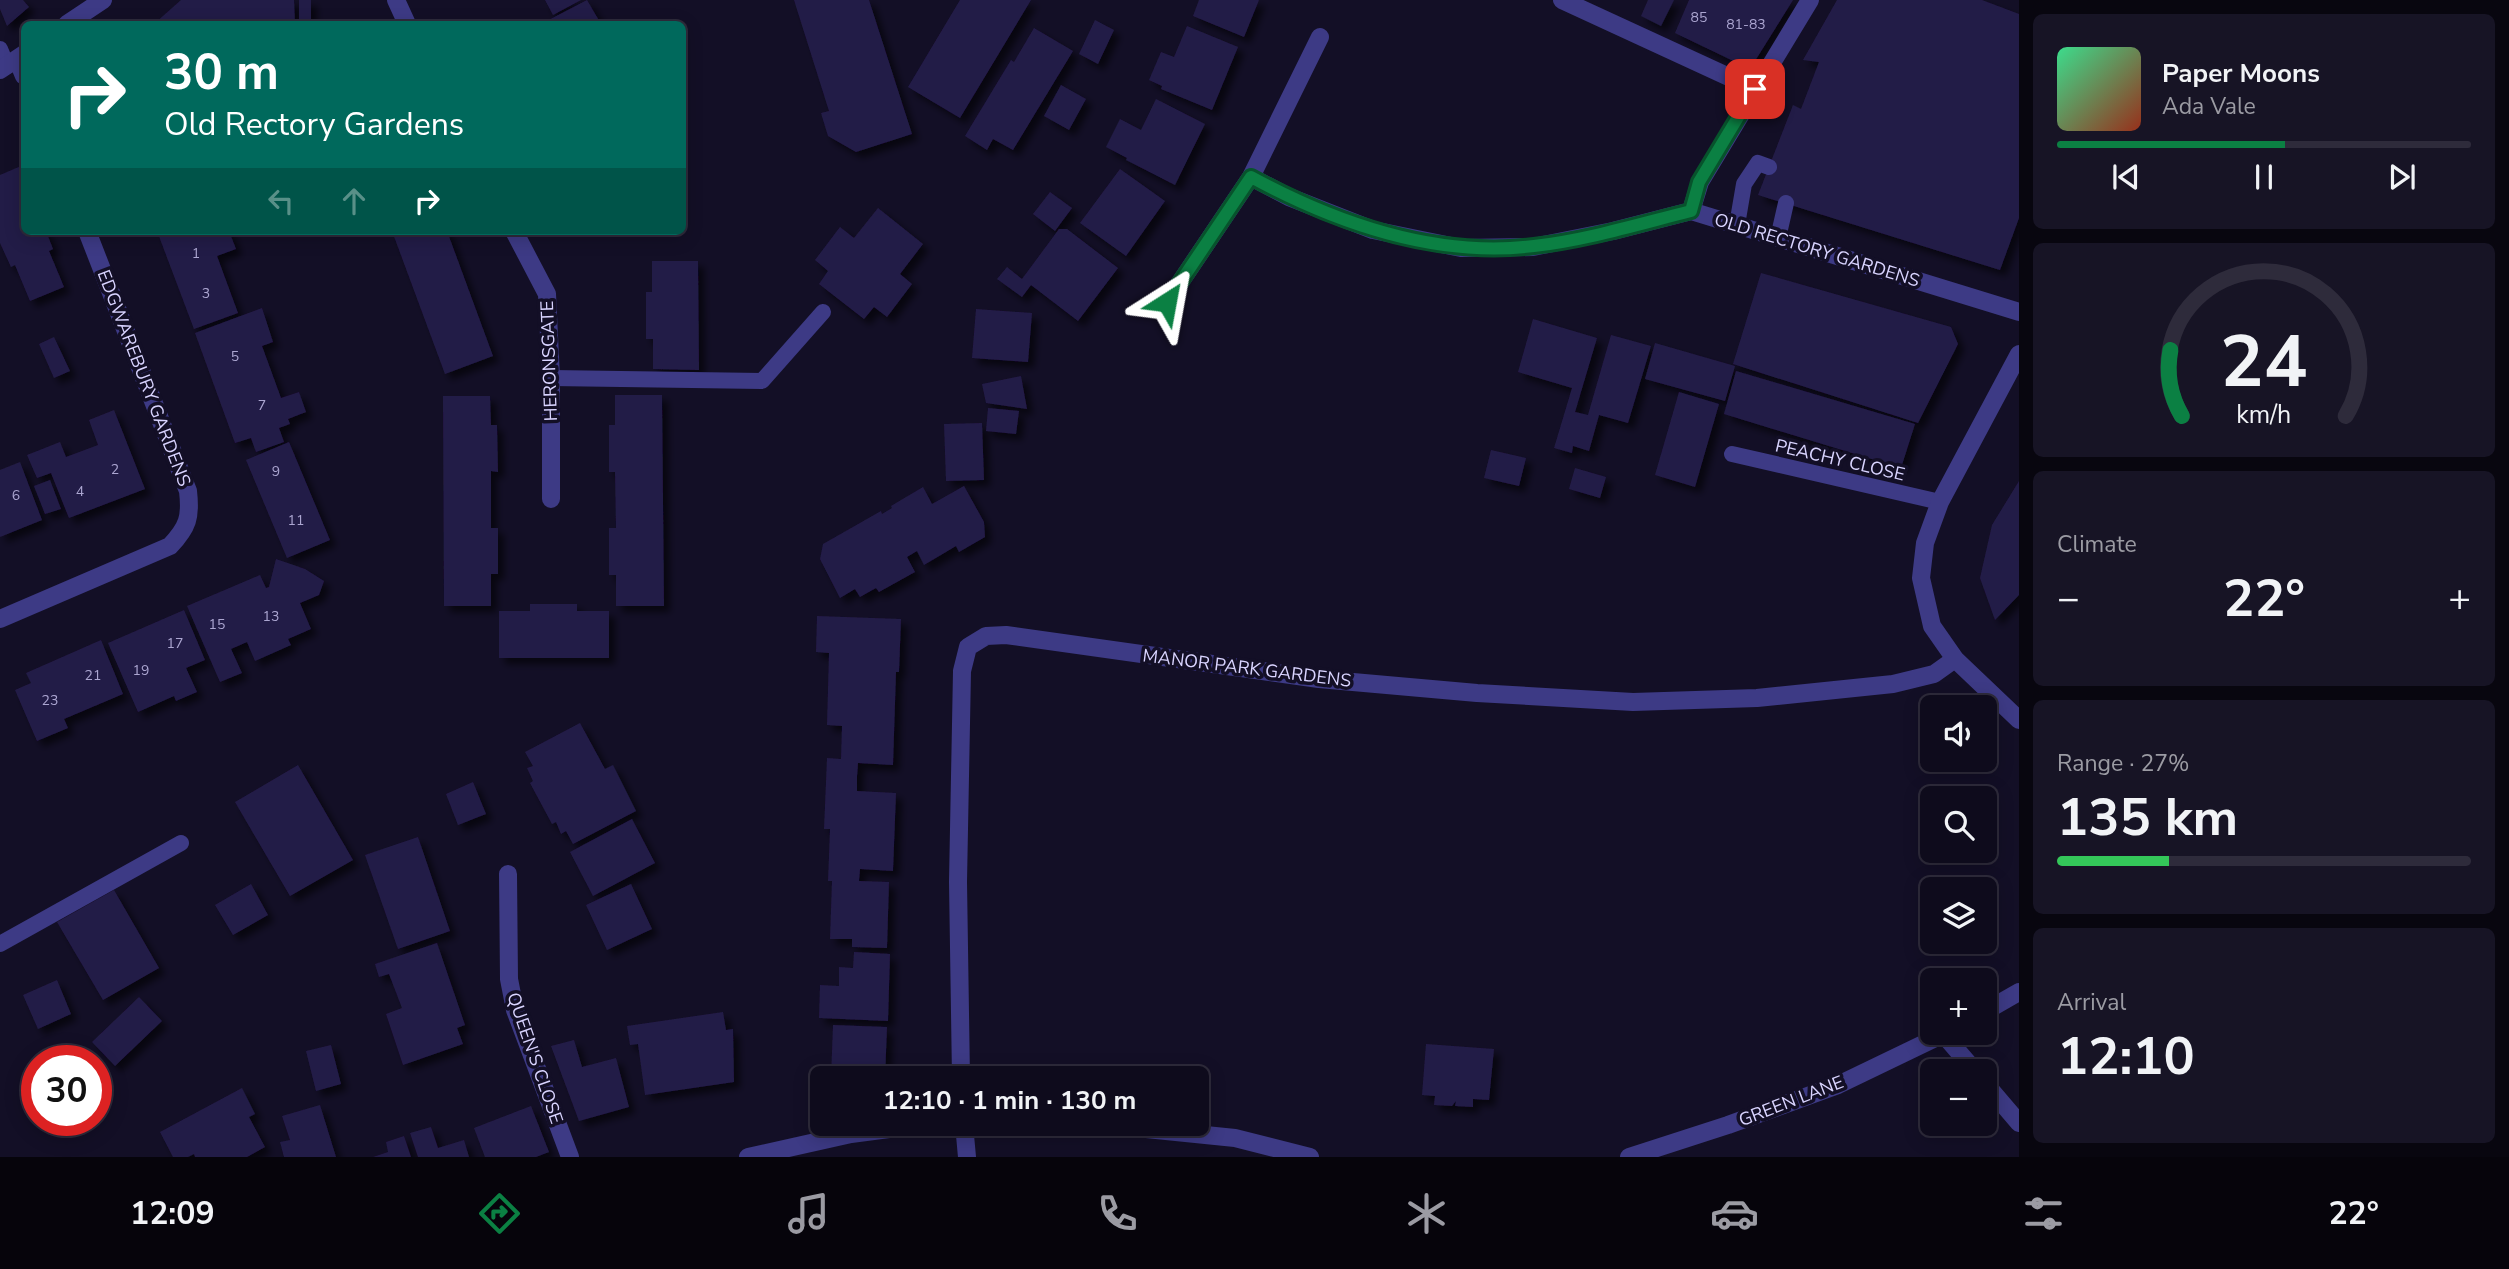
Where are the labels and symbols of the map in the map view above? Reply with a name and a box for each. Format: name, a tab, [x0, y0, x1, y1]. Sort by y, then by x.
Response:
house number: 85	[1691, 8, 1707, 27]
house number: 81-83	[1726, 15, 1766, 34]
pin	[1725, 59, 1785, 119]
street label: OLD RECTORY GARDENS	[1711, 207, 1923, 293]
house number: 1	[192, 244, 200, 263]
position arrow	[1130, 265, 1204, 339]
street label: EDGWAREBURY GARDENS	[92, 266, 196, 490]
house number: 3	[202, 284, 210, 303]
street label: HERONSGATE	[535, 300, 563, 422]
house number: 5	[231, 347, 239, 366]
house number: 7	[258, 396, 266, 415]
street label: PEACHY CLOSE	[1773, 433, 1907, 487]
house number: 2	[111, 460, 119, 479]
house number: 9	[272, 462, 280, 481]
house number: 4	[76, 482, 84, 501]
house number: 6	[12, 486, 20, 505]
house number: 11	[288, 511, 304, 530]
house number: 13	[263, 607, 279, 626]
house number: 15	[209, 615, 225, 634]
house number: 17	[167, 634, 183, 653]
street label: MANOR PARK GARDENS	[1141, 643, 1353, 693]
house number: 19	[133, 661, 149, 680]
house number: 21	[85, 666, 101, 685]
house number: 23	[42, 691, 58, 710]
street label: QUEEN'S CLOSE	[501, 989, 569, 1127]
speed limit sign: 30	[21, 1045, 112, 1136]
street label: GREEN LANE	[1735, 1070, 1847, 1132]

